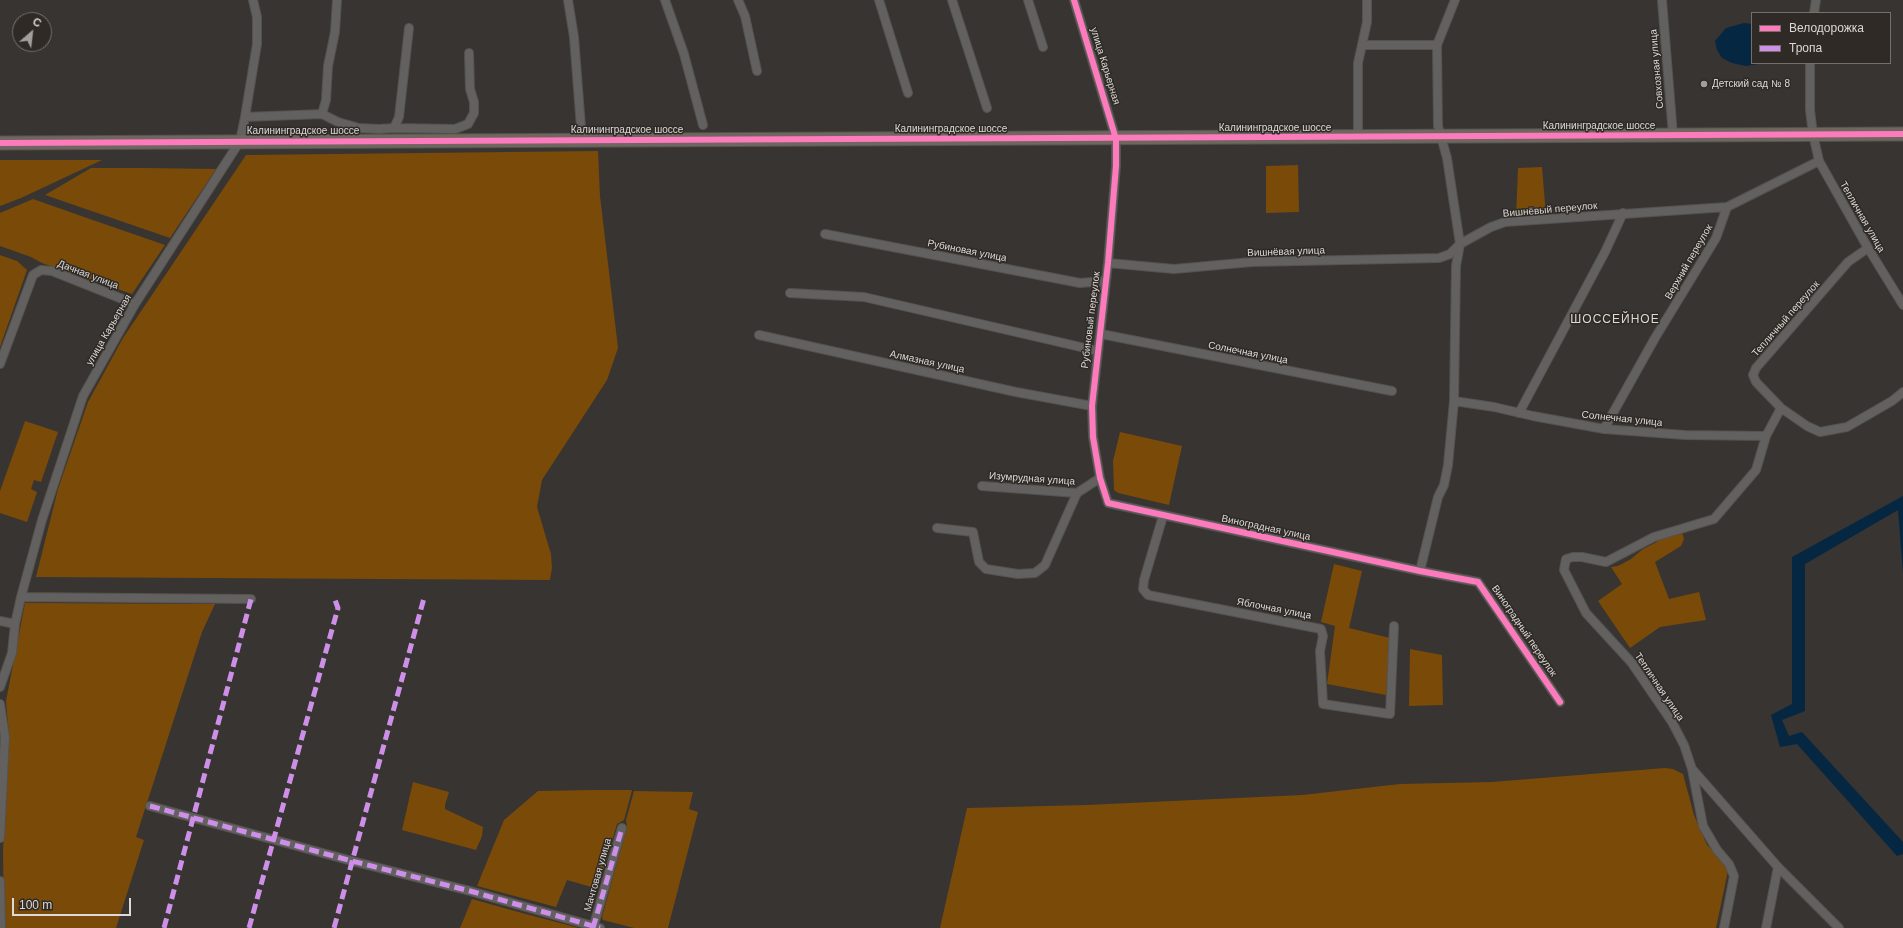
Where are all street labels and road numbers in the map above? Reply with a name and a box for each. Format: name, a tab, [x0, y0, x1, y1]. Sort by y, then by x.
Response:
street label: улица Карьерная	[1088, 26, 1122, 106]
street label: Совхозная улица	[1648, 29, 1666, 109]
street label: Калининградское шоссе	[1543, 120, 1655, 132]
street label: Калининградское шоссе	[1219, 122, 1331, 134]
street label: Калининградское шоссе	[895, 123, 1007, 135]
street label: Калининградское шоссе	[571, 124, 683, 136]
street label: Калининградское шоссе	[247, 125, 359, 137]
street label: Тепличная улица	[1837, 179, 1887, 255]
street label: Вишнёвый переулок	[1502, 200, 1598, 220]
street label: Верхний переулок	[1663, 222, 1715, 302]
street label: Рубиновая улица	[926, 237, 1008, 265]
street label: Вишнёвая улица	[1247, 245, 1325, 259]
street label: Дачная улица	[56, 258, 120, 292]
street label: Рубиновый переулок	[1079, 271, 1103, 369]
street label: Тепличный переулок	[1750, 279, 1822, 359]
street label: улица Карьерная	[84, 292, 134, 368]
street label: Солнечная улица	[1207, 339, 1289, 367]
street label: Алмазная улица	[888, 348, 966, 376]
street label: Солнечная улица	[1581, 409, 1663, 429]
street label: Изумрудная улица	[989, 470, 1075, 488]
street label: Виноградная улица	[1220, 513, 1312, 543]
street label: Виноградный переулок	[1489, 583, 1559, 679]
street label: Яблочная улица	[1236, 596, 1312, 622]
street label: Тепличная улица	[1632, 651, 1686, 723]
street label: Мачтовая улица	[582, 837, 614, 913]

